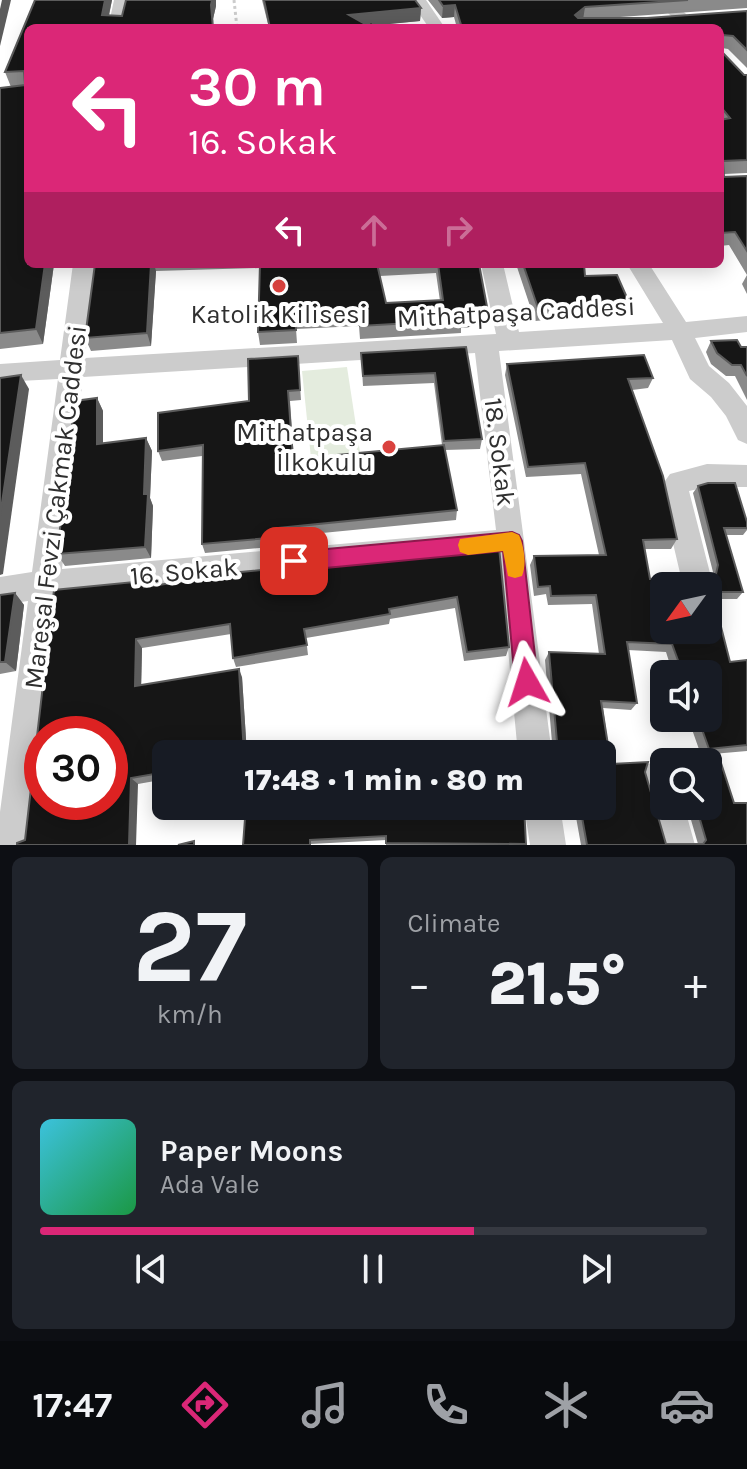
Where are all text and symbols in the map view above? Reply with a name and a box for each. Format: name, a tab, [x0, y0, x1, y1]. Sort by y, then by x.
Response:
text: 30 m	[188, 54, 326, 119]
icon: left	[56, 56, 160, 160]
text: 16. Sokak	[188, 121, 337, 163]
icon: left	[268, 208, 312, 252]
icon: ahead	[352, 208, 396, 252]
icon: right	[436, 208, 480, 252]
marker: Katolik Kilisesi	[270, 277, 288, 295]
street label: Mithatpaşa Caddesi	[396, 291, 636, 334]
place label: Katolik Kilisesi	[191, 299, 367, 330]
street label: Mareşal Fevzi Çakmak Caddesi	[18, 323, 93, 691]
street label: 18. Sokak	[477, 396, 522, 508]
place label: Mithatpaşa İlkokulu	[236, 417, 373, 478]
marker: Mithatpaşa İlkokulu	[380, 438, 398, 456]
pin	[260, 527, 328, 595]
icon: arrive	[272, 539, 316, 583]
street label: 16. Sokak	[129, 551, 239, 592]
north arrow	[650, 572, 722, 644]
map controls	[650, 572, 722, 820]
position arrow	[485, 640, 569, 724]
button: sound	[650, 660, 722, 732]
speed limit sign: 30	[24, 716, 128, 820]
button: search	[650, 748, 722, 820]
text: 17:48 · 1 min · 80 m	[244, 762, 524, 798]
text: 27	[132, 886, 247, 1007]
text: Climate	[408, 908, 500, 939]
text: 21.5°	[488, 949, 627, 1019]
text: −	[408, 959, 431, 1010]
text: +	[684, 959, 707, 1010]
text: km/h	[157, 999, 223, 1030]
text: Paper Moons	[160, 1133, 343, 1169]
text: Ada Vale	[160, 1169, 260, 1200]
icon: previous	[129, 1247, 173, 1291]
icon: pause	[351, 1247, 395, 1291]
icon: next	[574, 1247, 618, 1291]
icon: directions	[177, 1377, 233, 1433]
icon: music	[297, 1377, 353, 1433]
icon: phone	[418, 1377, 474, 1433]
icon: climate	[538, 1377, 594, 1433]
icon: car	[659, 1377, 715, 1433]
text: 17:47	[32, 1384, 112, 1426]

